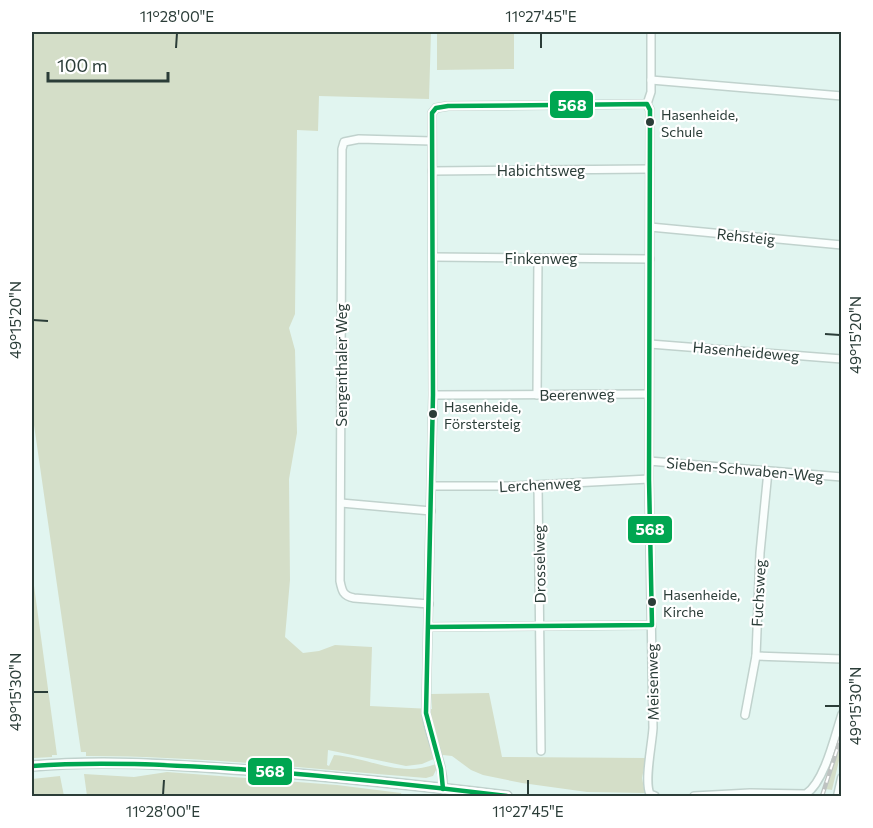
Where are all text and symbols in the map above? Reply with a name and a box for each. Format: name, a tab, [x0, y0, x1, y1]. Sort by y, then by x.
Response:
text: 11°28'00"E	[140, 7, 214, 25]
text: 11°27'45"E	[505, 7, 577, 25]
scale bar	[48, 45, 168, 83]
text: 100 m	[57, 54, 107, 76]
line badge: 568	[549, 90, 594, 119]
text: 568	[557, 95, 587, 114]
place label: Hasenheide, Schule	[661, 106, 738, 140]
marker: Hasenheide, Schule	[644, 116, 656, 128]
street label: Habichtsweg	[497, 161, 585, 179]
street label: Rehsteig	[716, 224, 776, 248]
street label: Finkenweg	[505, 249, 577, 267]
text: 49°15'20"N	[6, 281, 24, 359]
text: 49°15'20"N	[846, 296, 864, 374]
street label: Sengenthaler Weg	[332, 303, 350, 427]
street label: Hasenheideweg	[692, 337, 800, 365]
street label: Beerenweg	[539, 384, 615, 404]
place label: Hasenheide, Förstersteig	[444, 398, 521, 432]
marker: Hasenheide, Förstersteig	[427, 408, 439, 420]
street label: Sieben-Schwaben-Weg	[666, 453, 824, 485]
street label: Lerchenweg	[498, 473, 582, 495]
line badge: 568	[627, 515, 673, 544]
text: 568	[635, 519, 665, 538]
street label: Drosselweg	[529, 524, 549, 604]
street label: Fuchsweg	[747, 559, 769, 627]
place label: Hasenheide, Kirche	[663, 586, 740, 620]
marker: Hasenheide, Kirche	[646, 596, 658, 608]
street label: Meisenweg	[642, 643, 662, 721]
text: 49°15'30"N	[6, 653, 24, 731]
text: 49°15'30"N	[846, 667, 864, 745]
line badge: 568	[247, 757, 293, 786]
text: 568	[255, 761, 285, 780]
text: 11°28'00"E	[126, 802, 200, 820]
text: 11°27'45"E	[492, 802, 564, 820]

